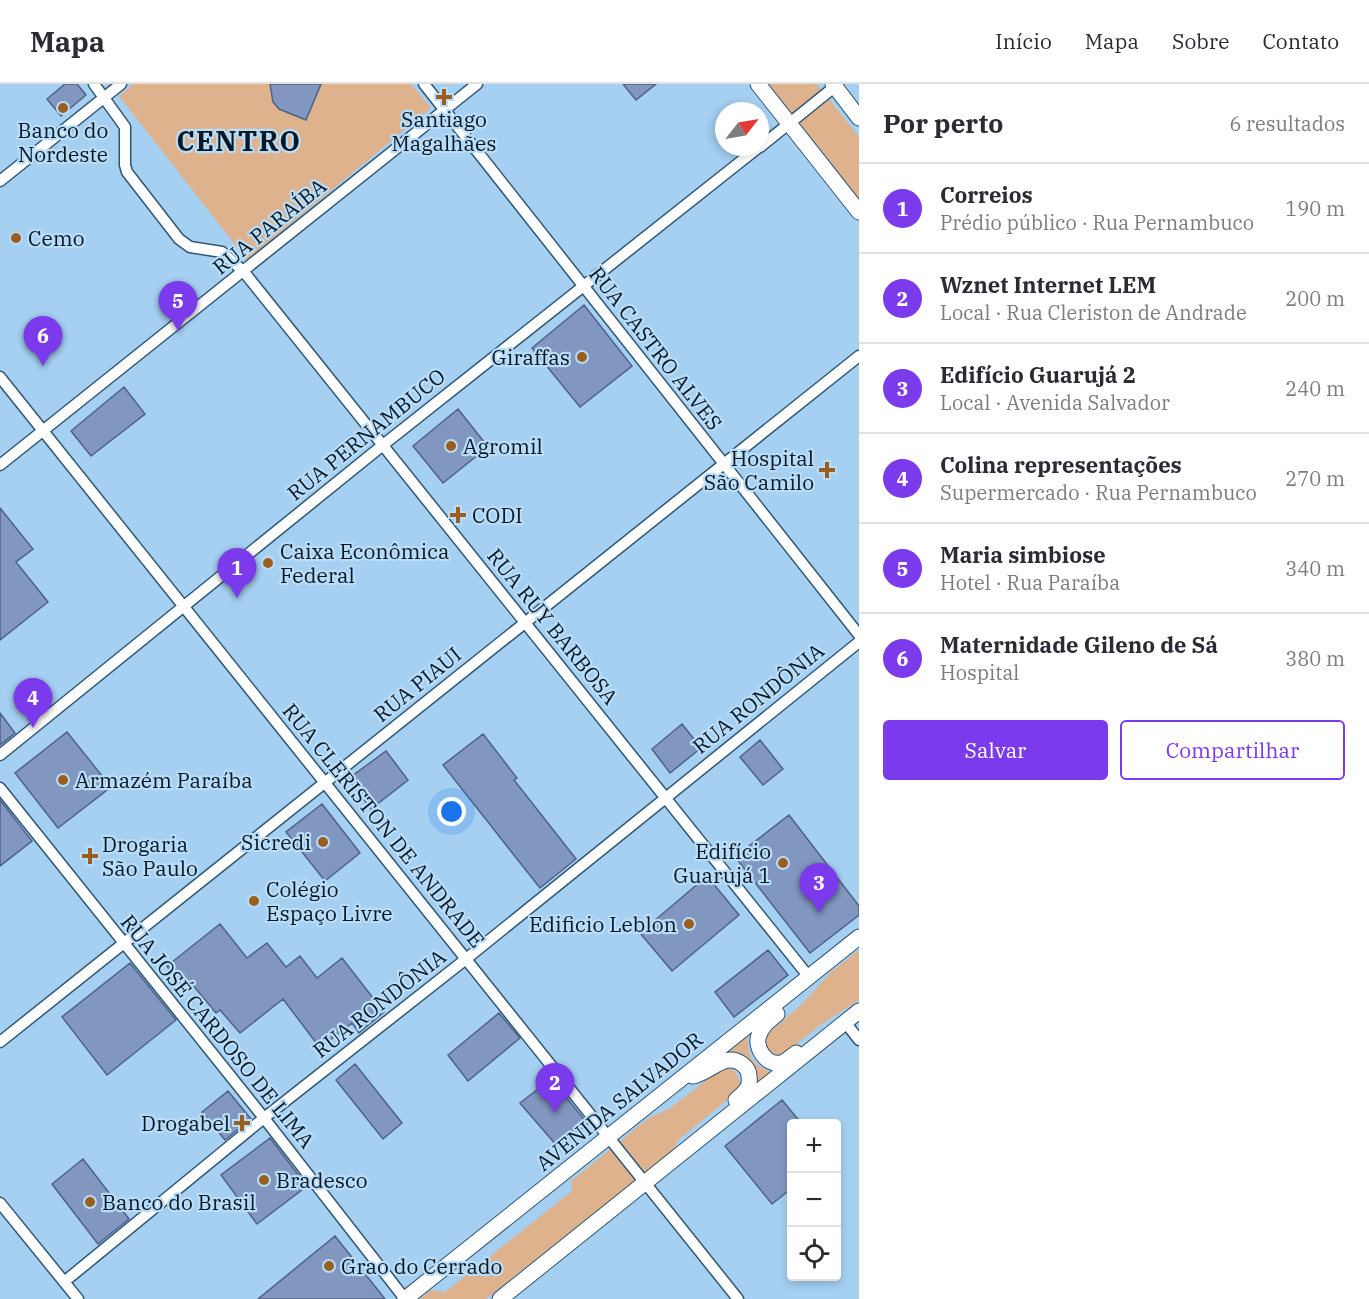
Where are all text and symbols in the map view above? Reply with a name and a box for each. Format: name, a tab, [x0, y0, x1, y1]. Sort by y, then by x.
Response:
text: Mapa	[30, 23, 105, 60]
text: Início	[995, 27, 1052, 55]
text: Mapa	[1085, 27, 1139, 55]
text: Sobre	[1172, 27, 1229, 55]
text: Contato	[1262, 27, 1339, 55]
marker: Santiago Magalhães	[437, 90, 451, 104]
marker: Banco do Nordeste	[56, 101, 70, 115]
north arrow	[715, 102, 769, 156]
place label: Santiago Magalhães	[392, 105, 496, 157]
text: Por perto	[883, 106, 1003, 140]
text: 6 resultados	[1229, 110, 1345, 137]
place label: Banco do Nordeste	[18, 116, 108, 168]
district label: CENTRO	[177, 123, 301, 158]
street label: RUA PARAÍBA	[206, 171, 332, 281]
text: Correios	[940, 180, 1033, 209]
text: 1	[897, 195, 909, 222]
text: 190 m	[1285, 195, 1345, 222]
text: Prédio público · Rua Pernambuco	[940, 209, 1254, 236]
place label: Cemo	[28, 224, 85, 252]
marker: Cemo	[9, 231, 23, 245]
street label: RUA CASTRO ALVES	[583, 260, 729, 436]
text: Wznet Internet LEM	[940, 270, 1156, 299]
pin: 5	[158, 282, 198, 331]
text: 2	[897, 285, 909, 312]
text: 200 m	[1285, 285, 1345, 312]
text: Local · Rua Cleriston de Andrade	[940, 299, 1247, 326]
pin: 6	[24, 316, 63, 366]
place label: Giraffas	[492, 343, 570, 371]
marker: Giraffas	[575, 350, 589, 364]
text: Edifício Guarujá 2	[940, 360, 1136, 389]
street label: RUA PERNAMBUCO	[281, 362, 451, 506]
text: 3	[897, 375, 909, 402]
text: 240 m	[1285, 375, 1345, 402]
text: Local · Avenida Salvador	[940, 389, 1170, 416]
place label: Agromil	[463, 432, 543, 460]
marker: Agromil	[444, 439, 458, 453]
place label: Hospital São Camilo	[704, 444, 814, 496]
text: Colina representações	[940, 450, 1182, 479]
marker: Hospital São Camilo	[818, 461, 836, 479]
text: 4	[897, 465, 909, 492]
text: 270 m	[1285, 465, 1345, 492]
text: Supermercado · Rua Pernambuco	[940, 479, 1257, 506]
place label: CODI	[472, 501, 522, 529]
marker: CODI	[449, 506, 467, 524]
place label: Caixa Econômica Federal	[280, 537, 449, 589]
text: Maria simbiose	[940, 540, 1106, 569]
street label: RUA RUY BARBOSA	[481, 542, 625, 710]
pin: 1	[218, 548, 256, 598]
text: 5	[897, 555, 909, 582]
text: 340 m	[1285, 555, 1345, 582]
marker: Caixa Econômica Federal	[261, 556, 275, 570]
text: Hotel · Rua Paraíba	[940, 569, 1120, 596]
text: Maternidade Gileno de Sá	[940, 630, 1218, 659]
street label: RUA RONDÔNIA	[686, 636, 830, 760]
street label: RUA PIAUI	[367, 640, 467, 728]
text: 6	[897, 645, 909, 672]
text: 380 m	[1285, 645, 1345, 672]
text: Hospital	[940, 659, 1019, 686]
pin: 4	[14, 678, 52, 728]
street label: RUA CLERISTON DE ANDRADE	[277, 697, 491, 953]
button: Salvar	[883, 720, 1108, 780]
button: Compartilhar	[1120, 720, 1345, 780]
place label: Armazém Paraíba	[75, 766, 253, 794]
marker: Armazém Paraíba	[56, 773, 70, 787]
your location	[437, 797, 466, 826]
place label: Sicredi	[241, 828, 311, 856]
place label: Drogaria São Paulo	[102, 830, 198, 882]
marker: Sicredi	[316, 835, 330, 849]
place label: Edifício Guarujá 1	[673, 837, 771, 889]
marker: Drogaria São Paulo	[83, 849, 97, 863]
marker: Edifício Guarujá 1	[776, 856, 790, 870]
pin: 3	[800, 864, 838, 913]
place label: Colégio Espaço Livre	[266, 875, 392, 927]
marker: Colégio Espaço Livre	[247, 894, 261, 908]
street label: RUA JOSÉ CARDOSO DE LIMA	[115, 908, 321, 1154]
place label: Edificio Leblon	[529, 910, 677, 938]
marker: Edificio Leblon	[682, 917, 696, 931]
street label: RUA RONDÔNIA	[307, 942, 452, 1064]
street label: AVENIDA SALVADOR	[530, 1025, 708, 1177]
pin: 2	[536, 1064, 574, 1113]
place label: Drogabel	[141, 1109, 230, 1137]
marker: Drogabel	[235, 1116, 249, 1130]
map controls	[787, 1119, 841, 1281]
button: +	[787, 1119, 841, 1173]
place label: Bradesco	[276, 1166, 368, 1194]
marker: Bradesco	[257, 1173, 271, 1187]
button: −	[787, 1173, 841, 1227]
place label: Banco do Brasil	[102, 1188, 256, 1216]
marker: Banco do Brasil	[83, 1195, 97, 1209]
button: locate	[787, 1227, 841, 1281]
place label: Grao do Cerrado	[341, 1252, 502, 1280]
marker: Grao do Cerrado	[322, 1259, 336, 1273]

